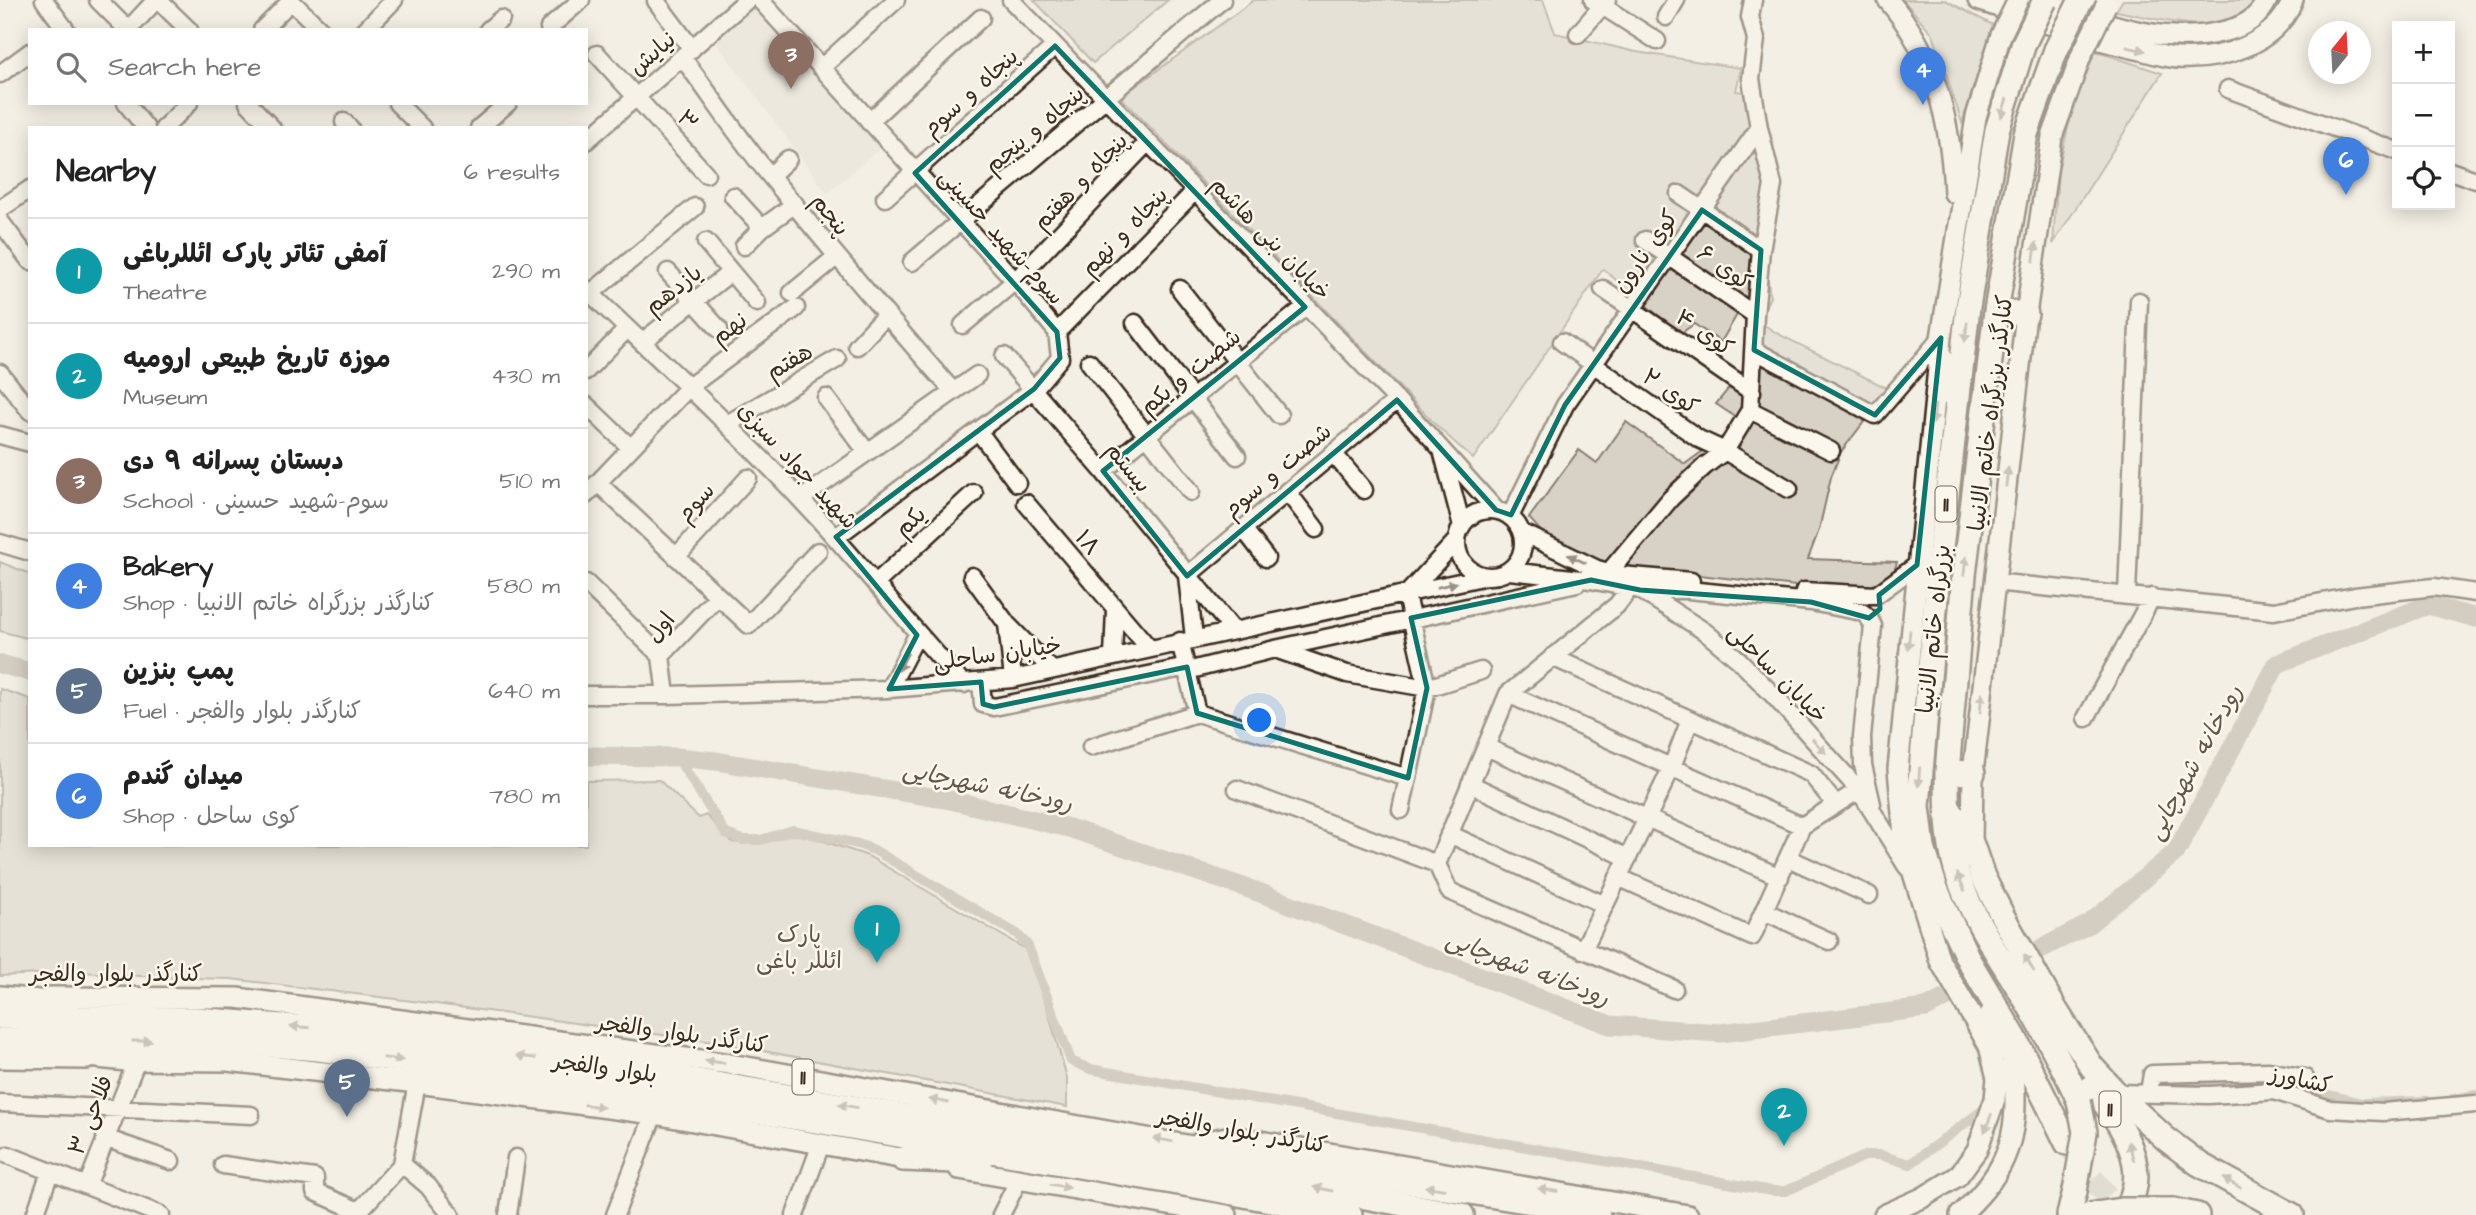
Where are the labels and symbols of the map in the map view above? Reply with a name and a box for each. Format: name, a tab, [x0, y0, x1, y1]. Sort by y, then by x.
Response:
north arrow	[2308, 21, 2371, 84]
street label: نیایش	[622, 24, 683, 83]
pin: 3	[768, 31, 814, 89]
street label: پنجاه و سوم	[916, 41, 1026, 145]
one-way arrow	[2125, 44, 2147, 55]
pin: 4	[1900, 47, 1946, 105]
street label: پنجاه و پنجم	[978, 78, 1092, 182]
one-way arrow	[1998, 98, 2009, 119]
street label: ۳	[669, 103, 705, 138]
street label: پنجاه و هفتم	[1026, 126, 1136, 238]
pin: 6	[2323, 137, 2369, 195]
street label: سوم-شهید حسینی	[931, 161, 1071, 312]
street label: خیابان بنی هاشم	[1202, 170, 1338, 309]
street label: پنجاه و نهم	[1074, 180, 1176, 284]
street label: پنجم	[803, 187, 857, 243]
street label: کوی نارون	[1605, 203, 1686, 300]
street label: کوی ۶	[1690, 237, 1759, 298]
one-way arrow	[2030, 240, 2041, 262]
street label: یازدهم	[638, 257, 710, 323]
street label: کنارگذر بزرگراه خاتم الانبیا	[1961, 293, 2022, 533]
street label: کوی ۴	[1669, 301, 1740, 364]
street label: نهم	[705, 305, 755, 354]
street label: شصت و یکم	[1133, 321, 1249, 423]
one-way arrow	[1960, 321, 1971, 343]
street label: هفتم	[760, 336, 819, 389]
street label: کوی ۲	[1636, 361, 1705, 423]
street label: شهید جواد سبزی	[730, 395, 865, 536]
one-way arrow	[1928, 403, 1939, 425]
street label: شصت و سوم	[1217, 416, 1339, 526]
street label: بیستم	[1097, 435, 1159, 500]
one-way arrow	[2001, 466, 2012, 488]
street label: سوم	[669, 476, 722, 530]
road number: 11	[1936, 486, 1956, 522]
street label: یکم	[888, 499, 934, 545]
street label: ۱۸	[1067, 523, 1107, 562]
street label: بزرگراه خاتم الانبیا	[1909, 543, 1960, 715]
one-way arrow	[1567, 553, 1587, 565]
one-way arrow	[1959, 555, 1970, 577]
one-way arrow	[1436, 580, 1458, 591]
street label: اول	[638, 605, 683, 650]
street label: خیابان ساحلی	[1720, 617, 1834, 731]
street label: خیابان ساحلی	[931, 629, 1063, 679]
one-way arrow	[1904, 630, 1915, 652]
one-way arrow	[897, 652, 908, 672]
water label: رودخانه شهرچایی	[2138, 679, 2252, 846]
one-way arrow	[1975, 692, 1986, 714]
your location	[1242, 703, 1276, 737]
one-way arrow	[1810, 737, 1826, 754]
water label: رودخانه شهرچایی	[900, 752, 1076, 822]
one-way arrow	[1914, 767, 1925, 789]
one-way arrow	[1956, 871, 1967, 892]
pin: 1	[854, 905, 900, 963]
park label: پارک ائللر باغی	[756, 919, 842, 977]
water label: رودخانه شهرچایی	[1441, 922, 1614, 1016]
one-way arrow	[2023, 953, 2035, 973]
street label: کنارگذر بلوار والفجر	[28, 958, 203, 990]
street label: کنارگذر بلوار والفجر	[592, 1006, 770, 1062]
one-way arrow	[289, 1021, 311, 1032]
one-way arrow	[131, 1035, 153, 1047]
street label: بلوار والفجر	[549, 1045, 659, 1091]
one-way arrow	[515, 1051, 537, 1062]
one-way arrow	[382, 1054, 404, 1065]
one-way arrow	[704, 1056, 726, 1067]
street label: کشاورز	[2265, 1057, 2335, 1102]
pin: 5	[324, 1059, 370, 1117]
road number: 11	[792, 1060, 814, 1094]
street label: فلاحی ۳	[60, 1071, 121, 1160]
pin: 2	[1761, 1088, 1807, 1146]
road number: 11	[2100, 1092, 2120, 1126]
one-way arrow	[928, 1095, 950, 1106]
one-way arrow	[837, 1100, 859, 1111]
street label: کنارگذر بلوار والفجر	[1152, 1100, 1330, 1162]
one-way arrow	[583, 1101, 605, 1112]
one-way arrow	[1982, 1112, 1993, 1133]
one-way arrow	[1152, 1134, 1174, 1145]
one-way arrow	[2126, 1140, 2136, 1161]
one-way arrow	[2222, 1177, 2241, 1189]
one-way arrow	[1049, 1181, 1071, 1192]
one-way arrow	[1424, 1182, 1446, 1193]
one-way arrow	[1312, 1184, 1334, 1195]
one-way arrow	[1537, 1184, 1559, 1195]

